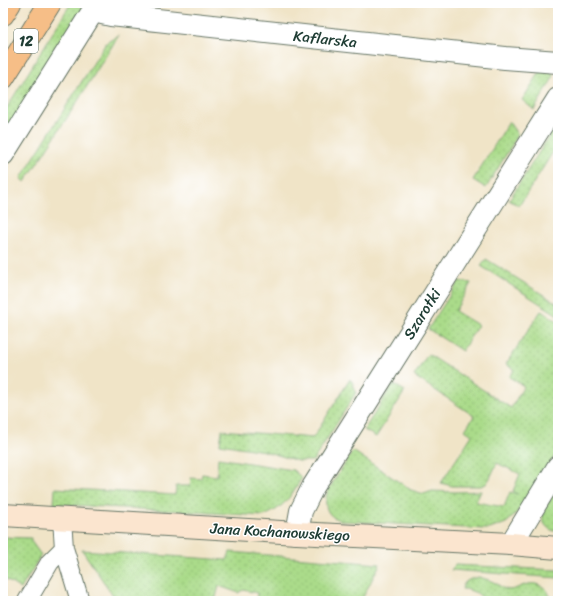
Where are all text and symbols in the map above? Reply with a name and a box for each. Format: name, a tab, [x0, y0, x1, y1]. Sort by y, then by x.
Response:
street label: Kaflarska	[292, 23, 358, 55]
road number: 12	[14, 29, 38, 53]
street label: Szarotki	[396, 283, 448, 345]
street label: Jana Kochanowskiego	[208, 515, 351, 549]

